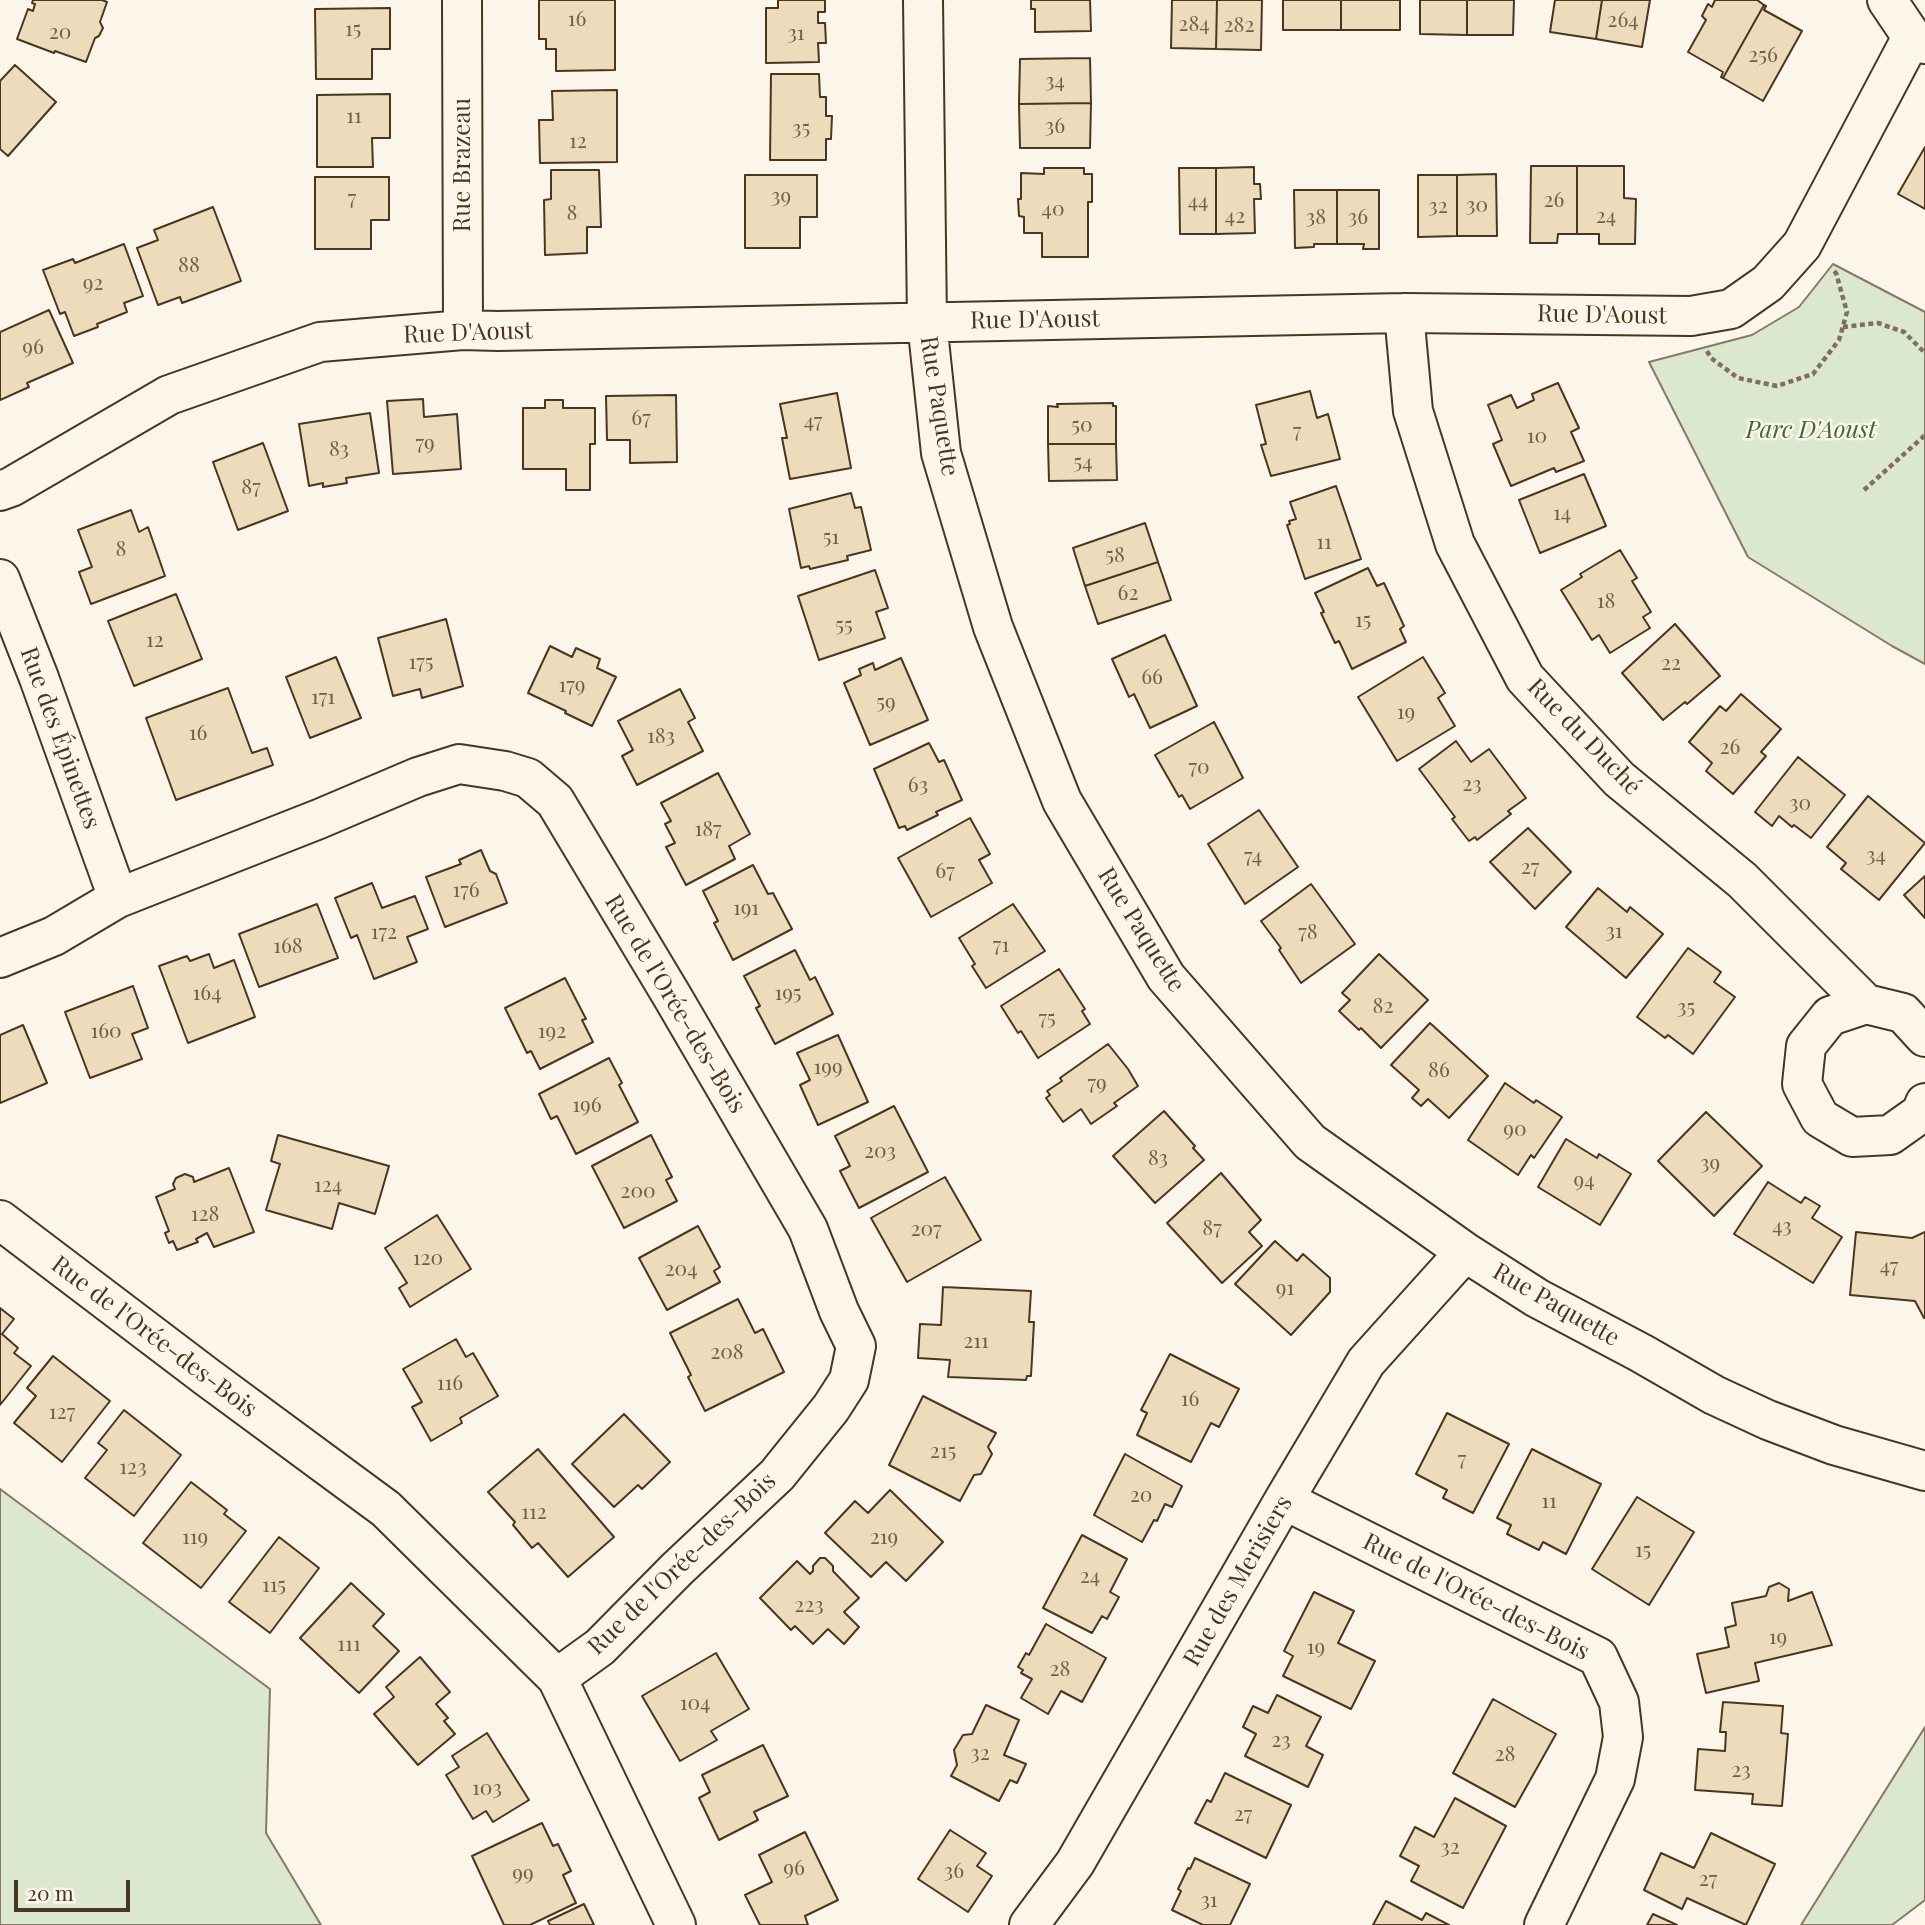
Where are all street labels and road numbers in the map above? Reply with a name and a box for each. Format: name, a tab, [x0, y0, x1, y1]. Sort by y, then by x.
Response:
street label: Rue Brazeau	[449, 98, 477, 232]
street label: Rue D'Aoust	[1537, 299, 1667, 331]
street label: Rue D'Aoust	[970, 304, 1100, 336]
street label: Rue D'Aoust	[403, 316, 533, 350]
street label: Rue Paquette	[914, 334, 964, 478]
street label: Rue des Épinettes	[14, 643, 106, 833]
street label: Rue du Duché	[1521, 673, 1647, 801]
street label: Rue Paquette	[1091, 862, 1191, 998]
street label: Rue de l'Orée-des-Bois	[598, 889, 752, 1119]
street label: Rue de l'Orée-des-Bois	[46, 1250, 262, 1424]
street label: Rue Paquette	[1488, 1257, 1624, 1353]
street label: Rue de l'Orée-des-Bois	[582, 1467, 782, 1661]
street label: Rue des Merisiers	[1178, 1491, 1298, 1671]
street label: Rue de l'Orée-des-Bois	[1358, 1527, 1594, 1667]

